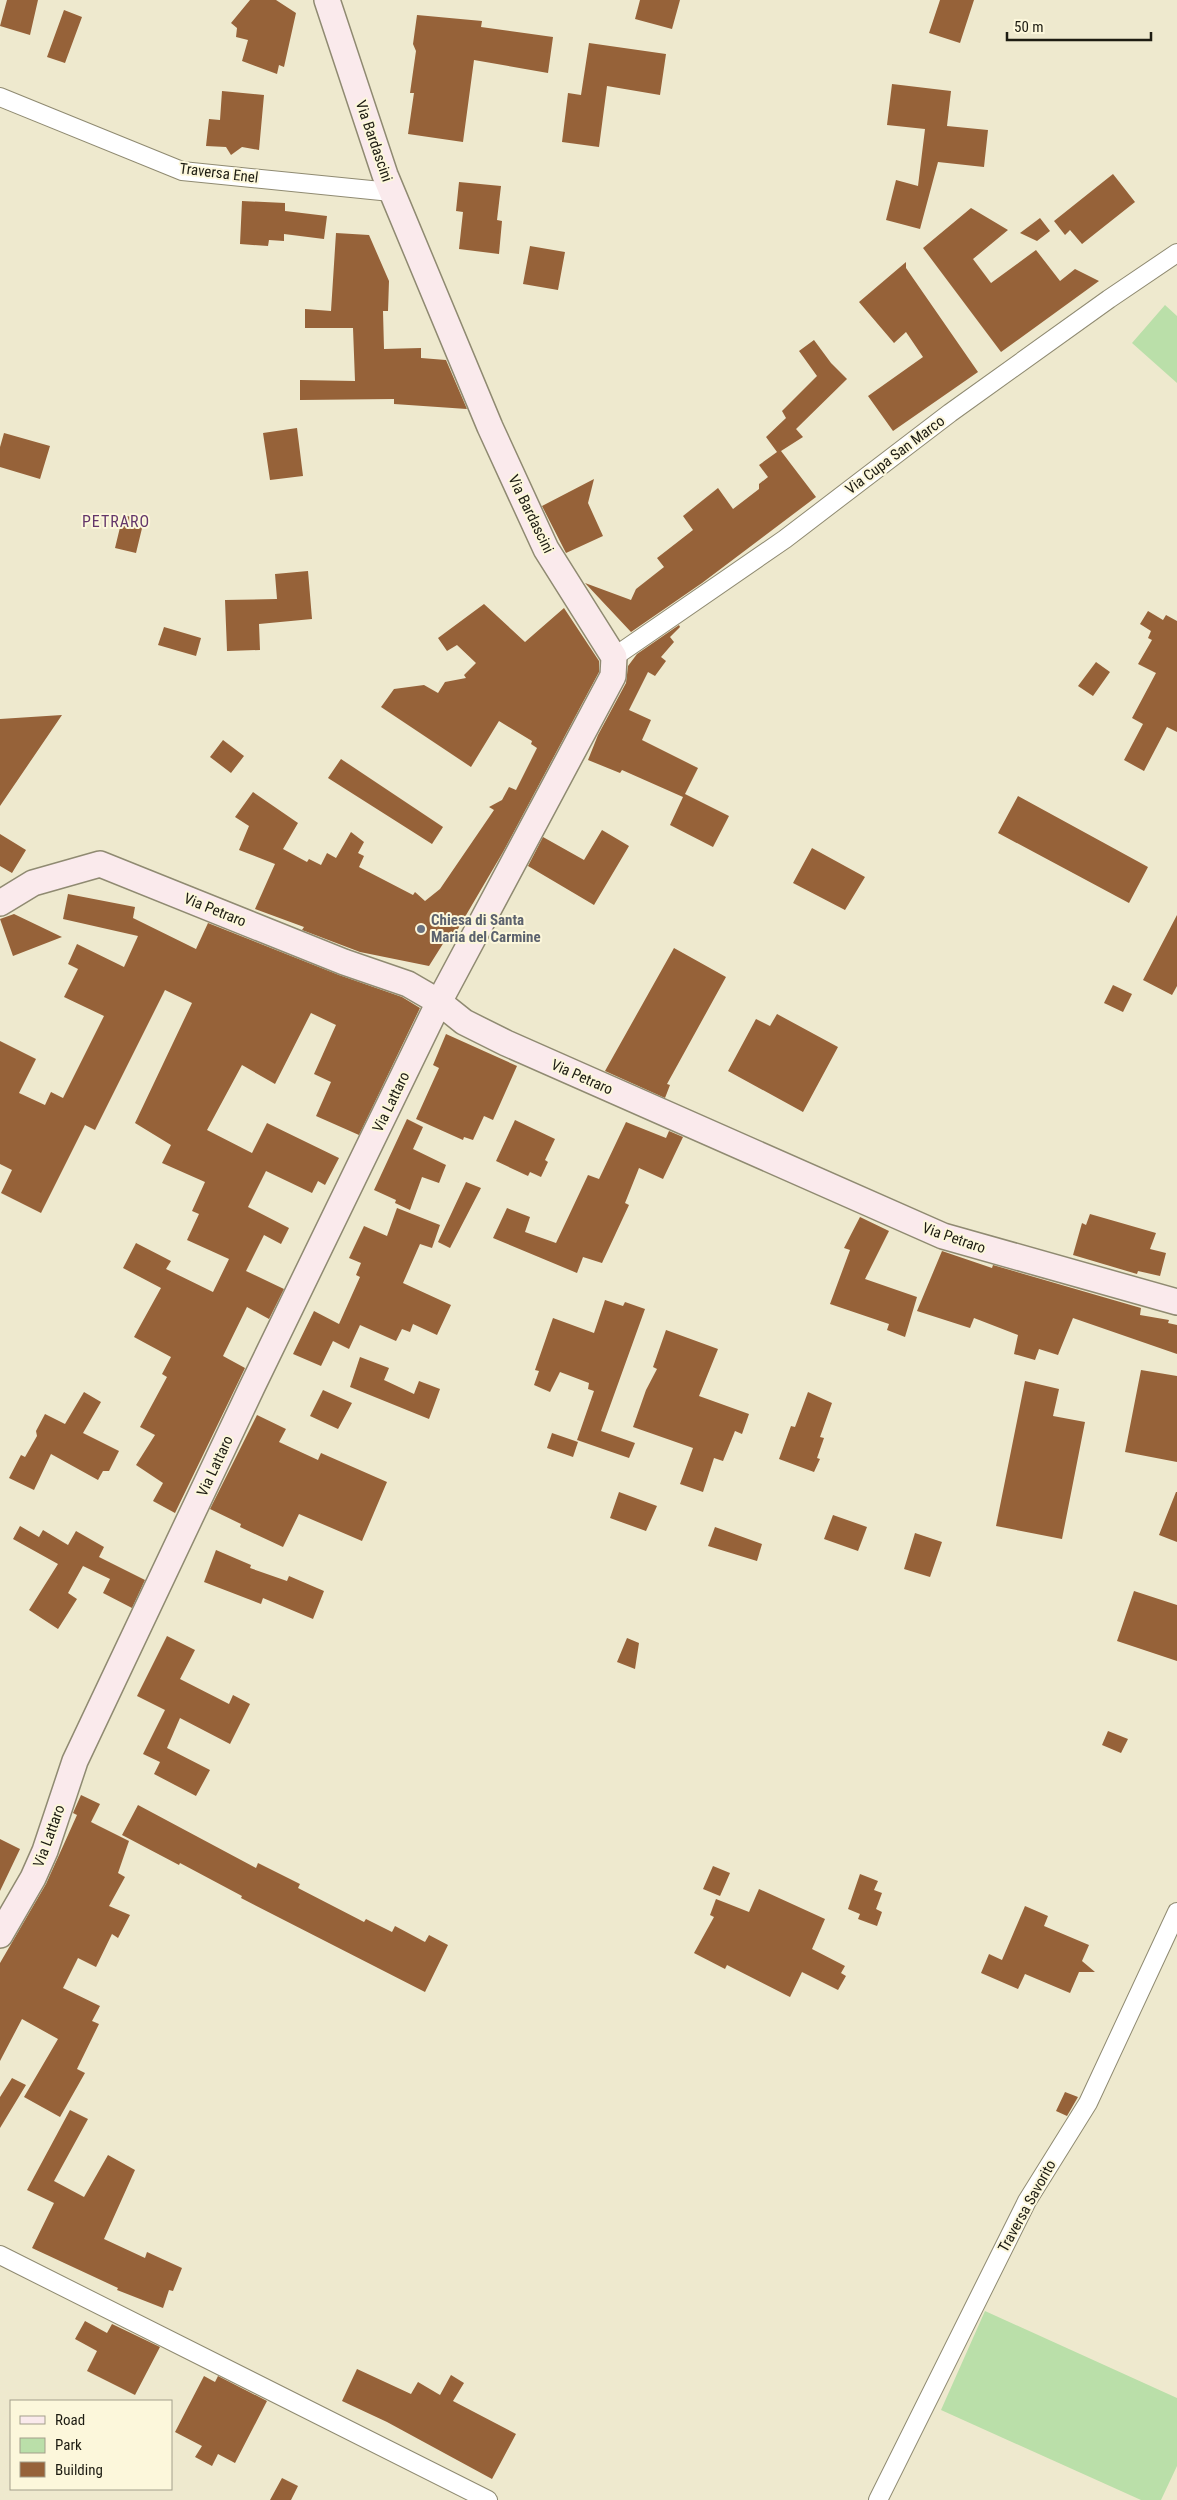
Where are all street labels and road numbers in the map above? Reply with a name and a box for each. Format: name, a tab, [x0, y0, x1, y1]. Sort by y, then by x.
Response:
street label: Via Bardascini	[352, 98, 396, 184]
street label: Traversa Enel	[179, 159, 259, 187]
street label: Via Cupa San Marco	[842, 412, 948, 498]
street label: Via Bardascini	[504, 472, 558, 556]
street label: Via Petraro	[181, 889, 249, 931]
street label: Via Petraro	[548, 1055, 616, 1099]
street label: Via Lattaro	[369, 1069, 413, 1135]
street label: Via Petraro	[920, 1219, 988, 1257]
street label: Via Lattaro	[193, 1433, 237, 1499]
street label: Via Lattaro	[29, 1802, 69, 1870]
street label: Traversa Savorito	[994, 2157, 1060, 2255]

